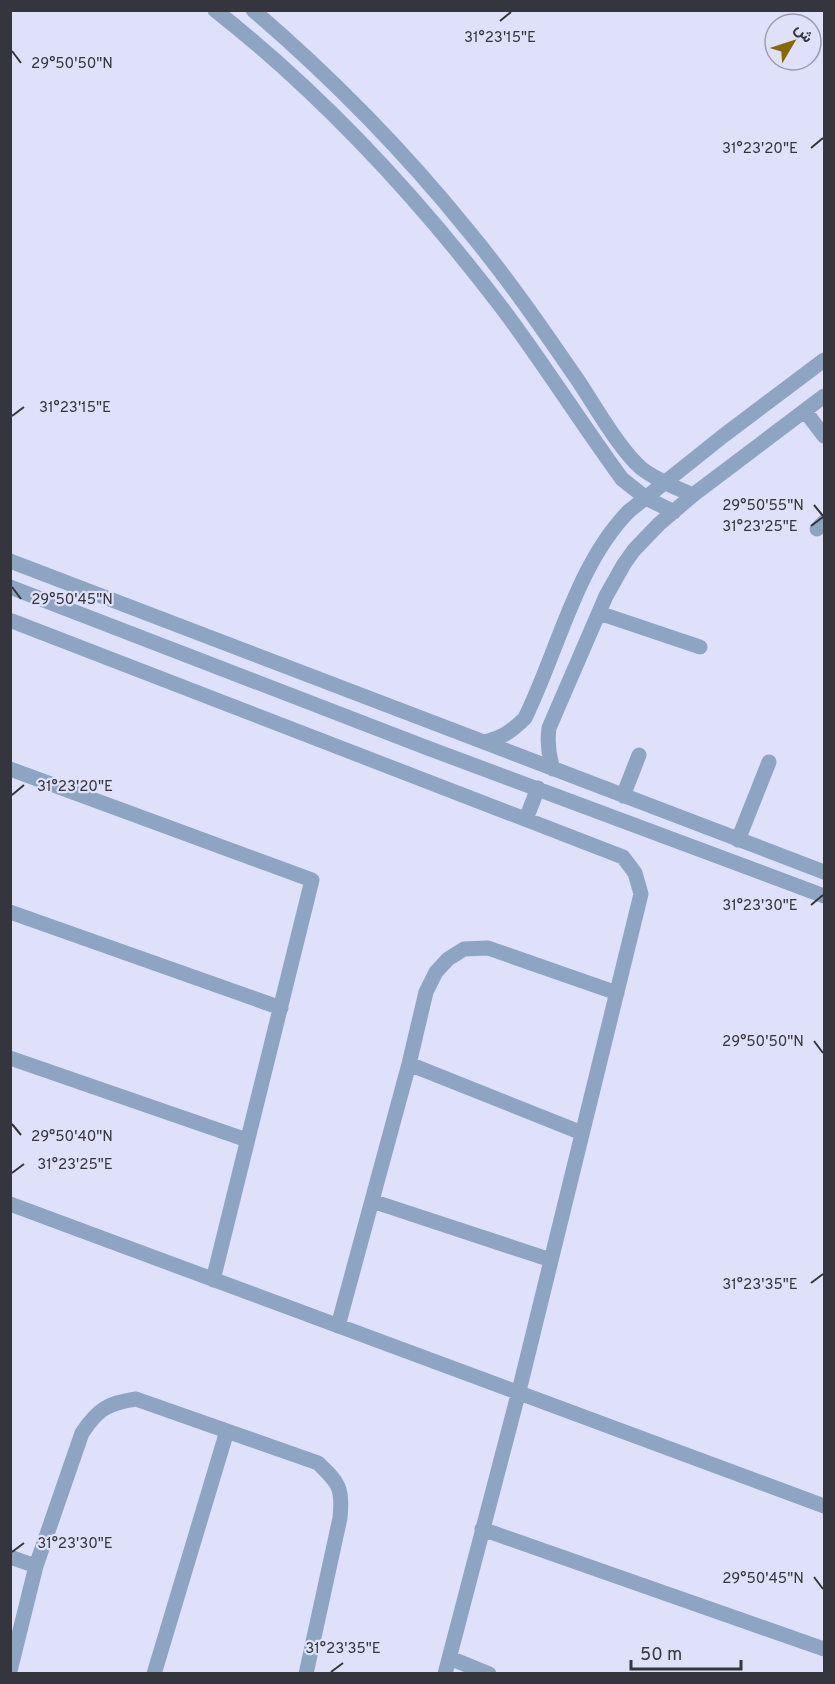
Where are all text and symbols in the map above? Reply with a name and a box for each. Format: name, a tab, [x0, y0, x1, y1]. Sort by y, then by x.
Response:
north arrow	[763, 12, 823, 72]
text: ش	[789, 20, 817, 48]
text: 31°23'15"E	[464, 29, 536, 48]
text: 29°50'50"N	[31, 55, 113, 74]
text: 31°23'20"E	[722, 140, 798, 159]
text: 31°23'15"E	[39, 399, 111, 418]
text: 29°50'55"N	[722, 497, 804, 516]
text: 31°23'25"E	[722, 518, 798, 537]
text: 29°50'45"N	[31, 591, 113, 610]
text: 31°23'20"E	[37, 778, 113, 797]
text: 31°23'30"E	[722, 897, 798, 916]
text: 29°50'50"N	[722, 1033, 804, 1052]
text: 29°50'40"N	[31, 1128, 113, 1147]
text: 31°23'25"E	[37, 1156, 113, 1175]
text: 31°23'35"E	[722, 1276, 798, 1295]
text: 31°23'30"E	[37, 1535, 113, 1554]
text: 29°50'45"N	[722, 1570, 804, 1589]
scale bar	[631, 1633, 740, 1671]
text: 31°23'35"E	[305, 1640, 381, 1659]
text: 50 m	[640, 1644, 682, 1667]

